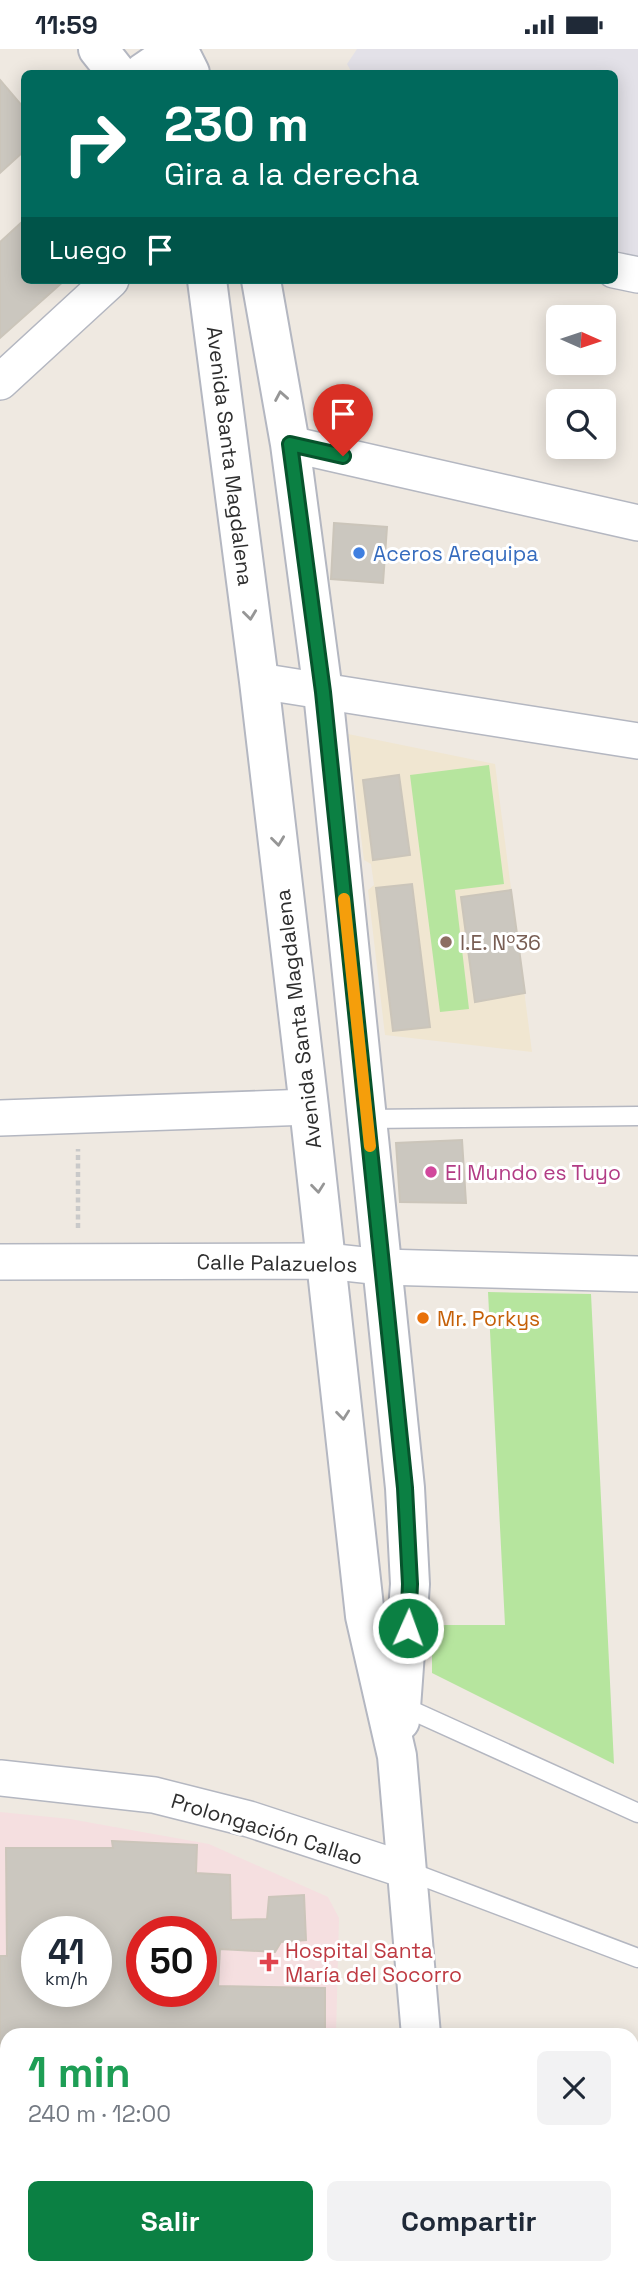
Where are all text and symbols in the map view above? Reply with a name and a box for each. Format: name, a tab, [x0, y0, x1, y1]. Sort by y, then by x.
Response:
text: 11:59	[35, 8, 98, 42]
text: 230 m	[164, 93, 309, 155]
icon: right	[49, 98, 140, 189]
text: Gira a la derecha	[164, 154, 419, 194]
icon: arrive	[141, 231, 179, 269]
text: Luego	[49, 233, 127, 267]
north arrow	[546, 305, 616, 375]
map controls	[546, 305, 616, 459]
street label: Avenida Santa Magdalena	[201, 325, 259, 587]
pin	[313, 384, 373, 456]
button: search	[546, 389, 616, 459]
one-way arrow	[274, 390, 289, 402]
icon: arrive	[324, 395, 362, 433]
place label: Aceros Arequipa	[373, 540, 538, 567]
marker: Aceros Arequipa	[351, 545, 367, 561]
one-way arrow	[243, 609, 258, 621]
one-way arrow	[270, 835, 285, 847]
street label: Avenida Santa Magdalena	[269, 888, 327, 1150]
place label: I.E. Nº36	[460, 929, 541, 956]
marker: I.E. Nº36	[438, 934, 454, 950]
place label: El Mundo es Tuyo	[445, 1159, 621, 1186]
marker: El Mundo es Tuyo	[423, 1164, 439, 1180]
one-way arrow	[310, 1183, 325, 1194]
street label: Calle Palazuelos	[196, 1248, 358, 1278]
place label: Mr. Porkys	[437, 1305, 540, 1332]
marker: Mr. Porkys	[415, 1310, 431, 1326]
one-way arrow	[335, 1409, 350, 1420]
position arrow	[371, 1591, 445, 1665]
street label: Prolongación Callao	[168, 1787, 366, 1871]
speed limit sign: 50	[126, 1916, 217, 2007]
text: 41	[48, 1930, 85, 1974]
place label: Hospital Santa María del Socorro	[285, 1937, 462, 1988]
marker: Hospital Santa María del Socorro	[259, 1952, 279, 1972]
text: km/h	[45, 1967, 88, 1990]
text: 1 min	[28, 2046, 131, 2099]
button: close	[537, 2051, 611, 2125]
text: 240 m · 12:00	[28, 2099, 171, 2129]
button: Salir	[28, 2181, 313, 2261]
button: Compartir	[327, 2181, 611, 2261]

